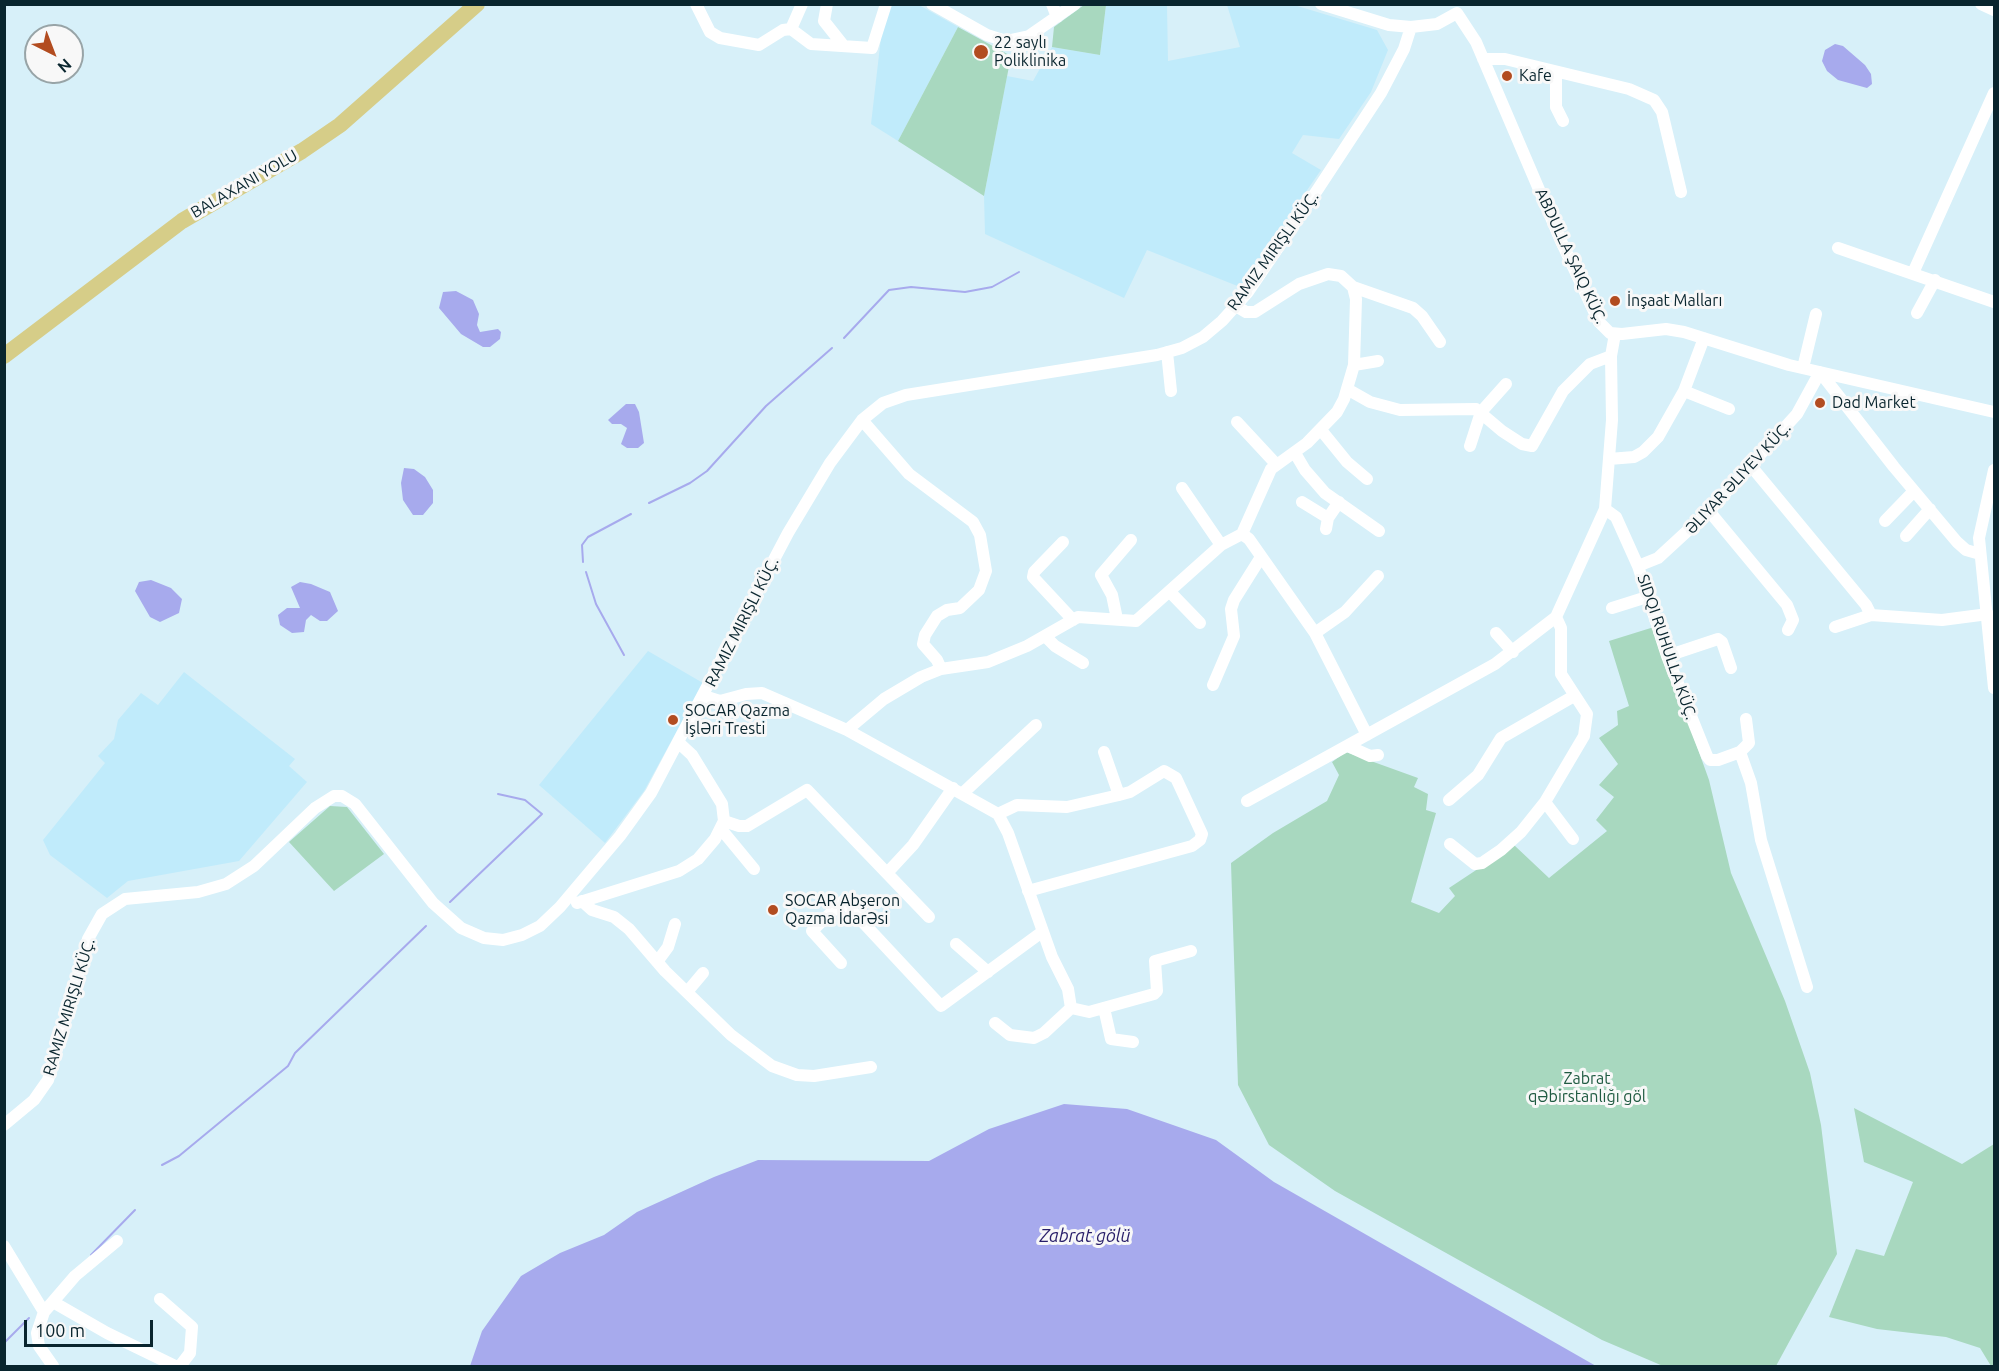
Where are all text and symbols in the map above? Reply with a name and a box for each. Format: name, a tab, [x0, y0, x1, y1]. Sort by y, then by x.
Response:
north arrow	[24, 24, 84, 84]
place label: 22 saylı Poliklinika	[994, 33, 1066, 71]
marker: 22 saylı Poliklinika	[972, 43, 990, 61]
text: N	[54, 55, 75, 77]
place label: Kafe	[1519, 66, 1552, 86]
marker: Kafe	[1500, 69, 1514, 83]
street label: BALAXANI YOLU	[187, 146, 301, 222]
street label: ABDULLA ŞAIQ KÜÇ.	[1531, 185, 1611, 327]
street label: RAMIZ MIRIŞLI KÜÇ.	[1223, 188, 1323, 314]
place label: İnşaat Malları	[1627, 291, 1722, 311]
marker: İnşaat Malları	[1608, 294, 1622, 308]
place label: Dad Market	[1832, 393, 1916, 413]
marker: Dad Market	[1813, 396, 1827, 410]
street label: ƏLIYAR ƏLIYEV KÜÇ.	[1681, 418, 1795, 538]
street label: RAMIZ MIRIŞLI KÜÇ.	[701, 554, 783, 690]
street label: SIDQI RUHULLA KÜÇ.	[1633, 572, 1701, 722]
place label: SOCAR Qazma İşləri Tresti	[685, 701, 790, 739]
marker: SOCAR Qazma İşləri Tresti	[666, 713, 680, 727]
place label: SOCAR Abşeron Qazma İdarəsi	[785, 891, 900, 929]
marker: SOCAR Abşeron Qazma İdarəsi	[766, 903, 780, 917]
street label: RAMIZ MIRIŞLI KÜÇ.	[39, 936, 99, 1078]
park label: Zabrat qəbirstanlığı göl	[1528, 1069, 1646, 1107]
water label: Zabrat gölü	[1040, 1225, 1130, 1247]
scale bar	[27, 1308, 156, 1346]
text: 100 m	[35, 1320, 85, 1340]

